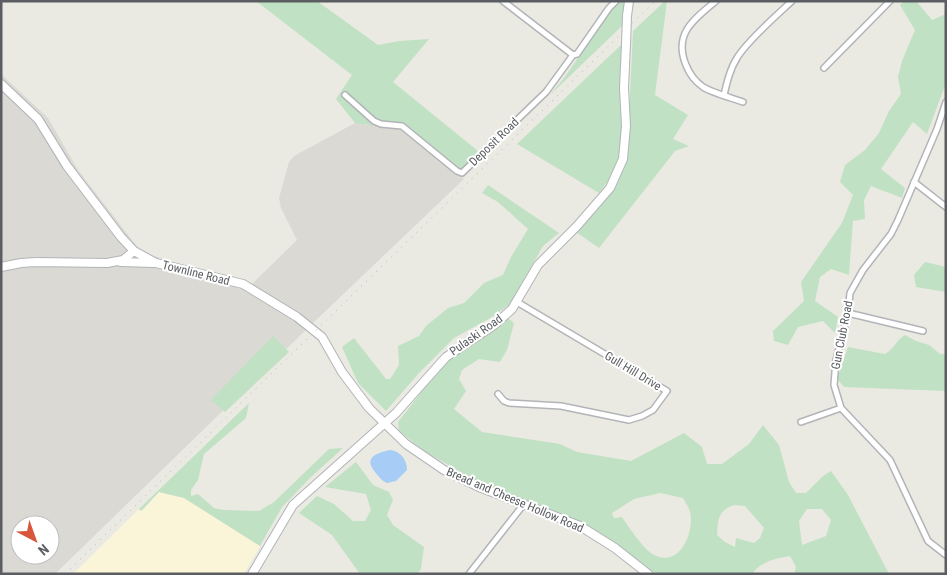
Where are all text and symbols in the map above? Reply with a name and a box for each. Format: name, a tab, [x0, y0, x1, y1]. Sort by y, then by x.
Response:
street label: Deposit Road	[466, 115, 522, 169]
street label: Townline Road	[161, 258, 231, 288]
street label: Gun Club Road	[828, 299, 856, 370]
street label: Pulaski Road	[447, 312, 505, 358]
street label: Gull Hill Drive	[602, 349, 664, 394]
street label: Bread and Cheese Hollow Road	[444, 465, 586, 535]
north arrow	[10, 515, 60, 565]
text: N	[35, 541, 52, 559]

